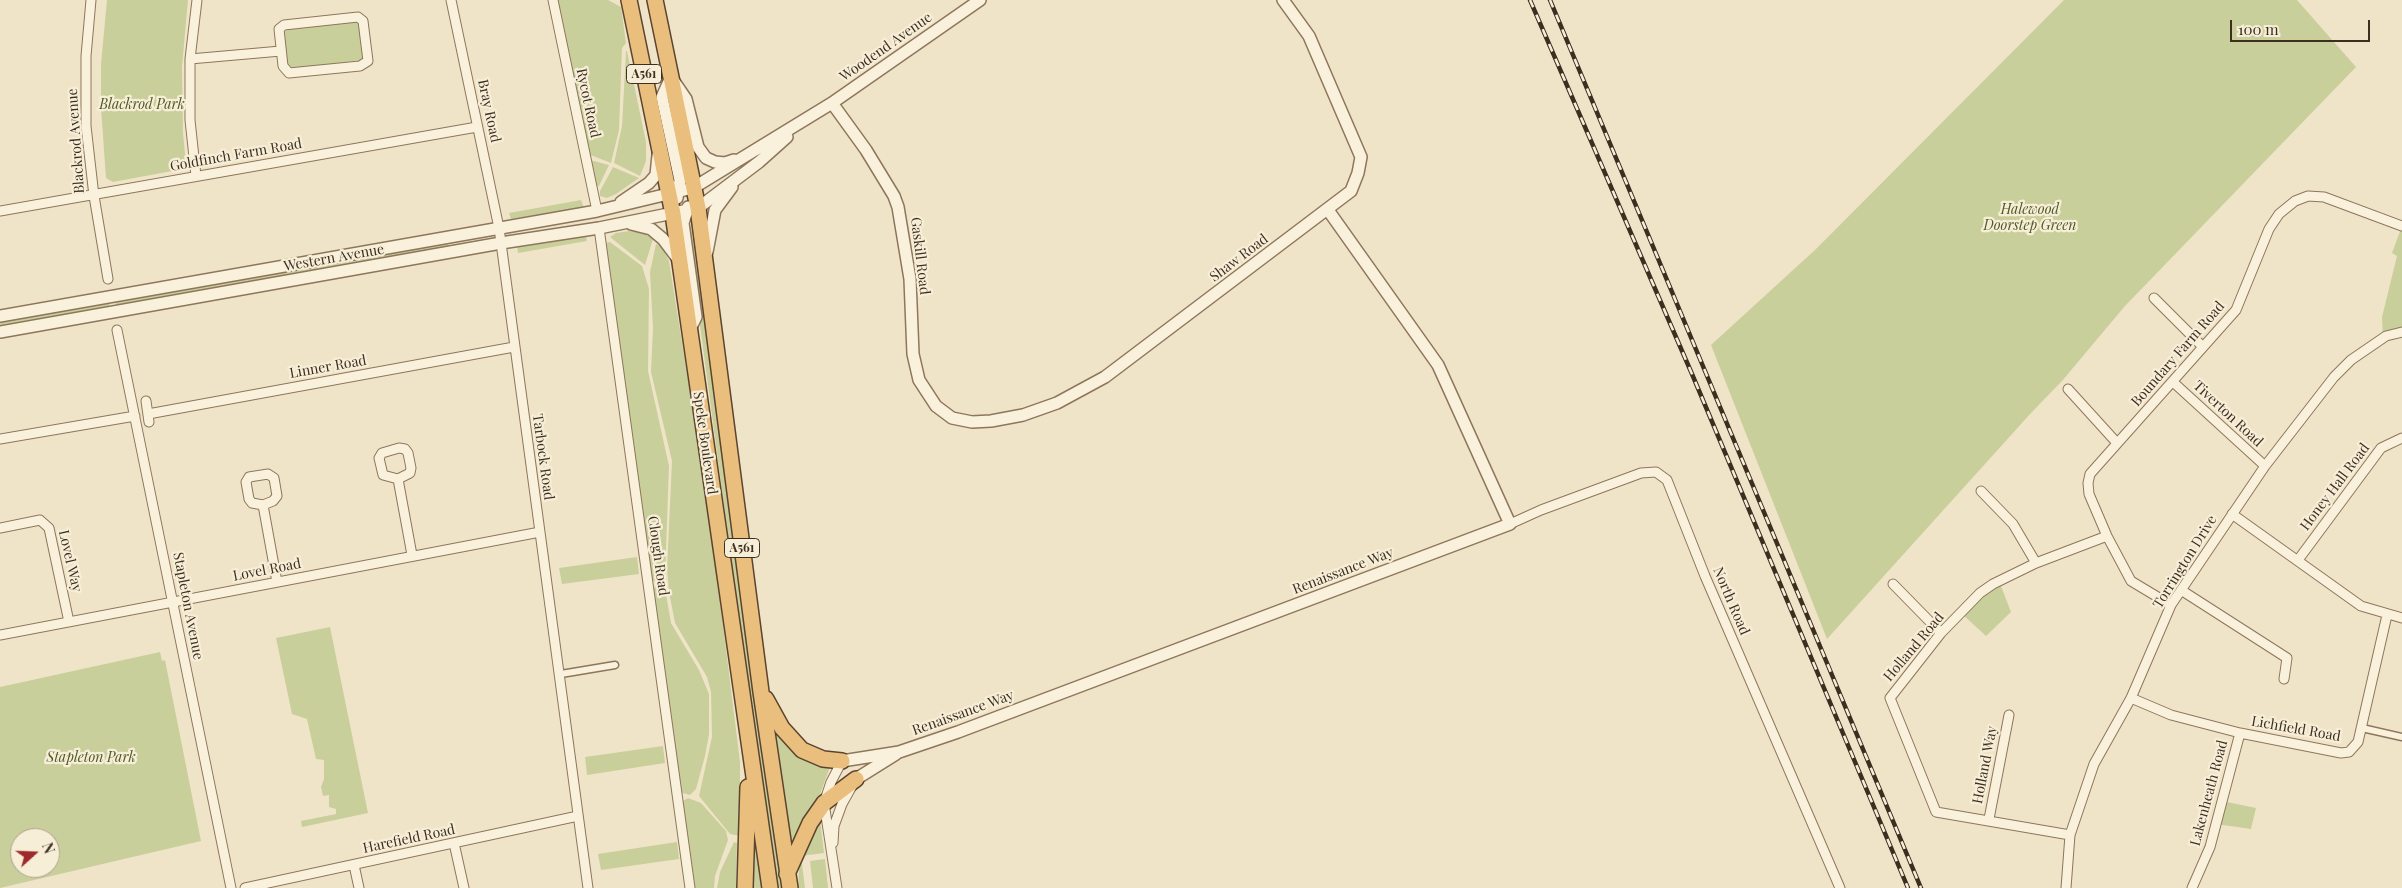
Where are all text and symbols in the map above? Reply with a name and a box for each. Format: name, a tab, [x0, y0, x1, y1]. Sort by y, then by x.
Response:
street label: Woodend Avenue	[837, 9, 935, 85]
scale bar	[2232, 10, 2372, 42]
text: 100 m	[2238, 19, 2279, 39]
road number: A561	[626, 64, 662, 84]
street label: Rycot Road	[572, 67, 604, 139]
street label: Bray Road	[474, 78, 504, 144]
street label: Blackrod Avenue	[64, 88, 88, 194]
park label: Blackrod Park	[99, 97, 185, 113]
street label: Goldfinch Farm Road	[169, 135, 303, 175]
park label: Halewood Doorstep Green	[1984, 202, 2076, 234]
street label: Gaskill Road	[907, 216, 933, 296]
street label: Shaw Road	[1206, 231, 1272, 285]
street label: Western Avenue	[283, 241, 385, 275]
street label: Boundary Farm Road	[2128, 298, 2228, 410]
street label: Linner Road	[288, 352, 368, 382]
street label: Tiverton Road	[2190, 377, 2266, 451]
street label: Speke Boulevard	[689, 390, 721, 496]
street label: Tarbock Road	[529, 413, 557, 501]
street label: Honey Hall Road	[2297, 440, 2373, 534]
street label: Torrington Drive	[2150, 512, 2220, 612]
street label: Clough Road	[644, 515, 672, 597]
street label: Lovel Way	[55, 528, 85, 594]
road number: A561	[724, 538, 760, 558]
street label: Renaissance Way	[1290, 544, 1396, 598]
street label: Stapleton Avenue	[169, 551, 207, 661]
street label: Lovel Road	[232, 555, 302, 585]
street label: North Road	[1709, 565, 1753, 637]
street label: Holland Road	[1880, 609, 1948, 685]
street label: Renaissance Way	[910, 687, 1016, 739]
street label: Lichfield Road	[2250, 713, 2342, 745]
street label: Holland Way	[1969, 725, 2001, 805]
street label: Lakenheath Road	[2187, 738, 2231, 848]
park label: Stapleton Park	[46, 750, 136, 766]
street label: Harefield Road	[361, 821, 457, 857]
north arrow	[10, 828, 60, 878]
text: N	[38, 840, 59, 856]

